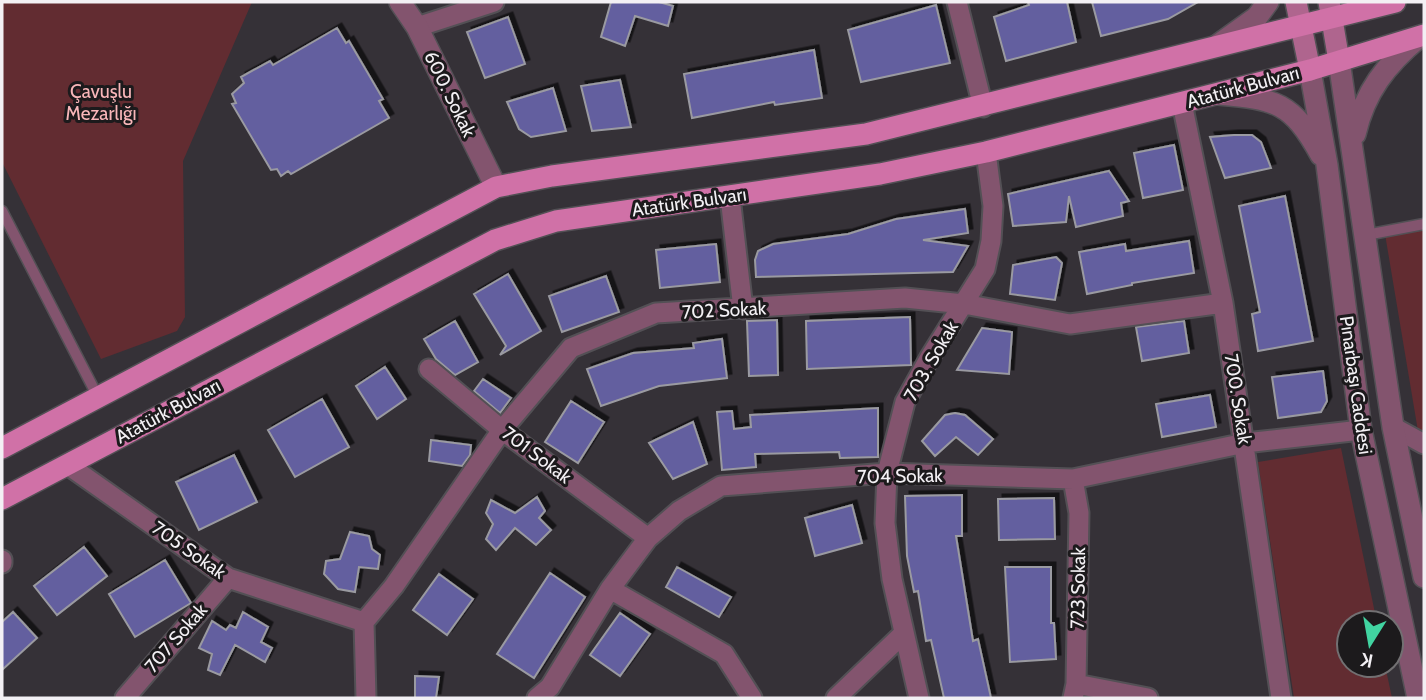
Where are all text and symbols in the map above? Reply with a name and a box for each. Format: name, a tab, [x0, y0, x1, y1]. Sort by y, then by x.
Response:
street label: 600. Sokak	[419, 47, 481, 141]
street label: Atatürk Bulvarı	[1184, 61, 1302, 113]
park label: Çavuşlu Mezarlığı	[65, 80, 137, 125]
street label: Atatürk Bulvarı	[630, 183, 748, 221]
street label: 702 Sokak	[681, 296, 767, 324]
street label: Pınarbaşı Caddesi	[1335, 314, 1377, 456]
street label: 703. Sokak	[899, 316, 963, 405]
street label: 700. Sokak	[1219, 352, 1257, 446]
street label: Atatürk Bulvarı	[112, 374, 224, 448]
street label: 701 Sokak	[498, 422, 577, 489]
street label: 704 Sokak	[857, 464, 943, 488]
street label: 705 Sokak	[148, 516, 231, 584]
street label: 723 Sokak	[1066, 546, 1090, 629]
street label: 707 Sokak	[140, 598, 213, 677]
north arrow	[1335, 609, 1405, 679]
text: K	[1359, 648, 1375, 673]

